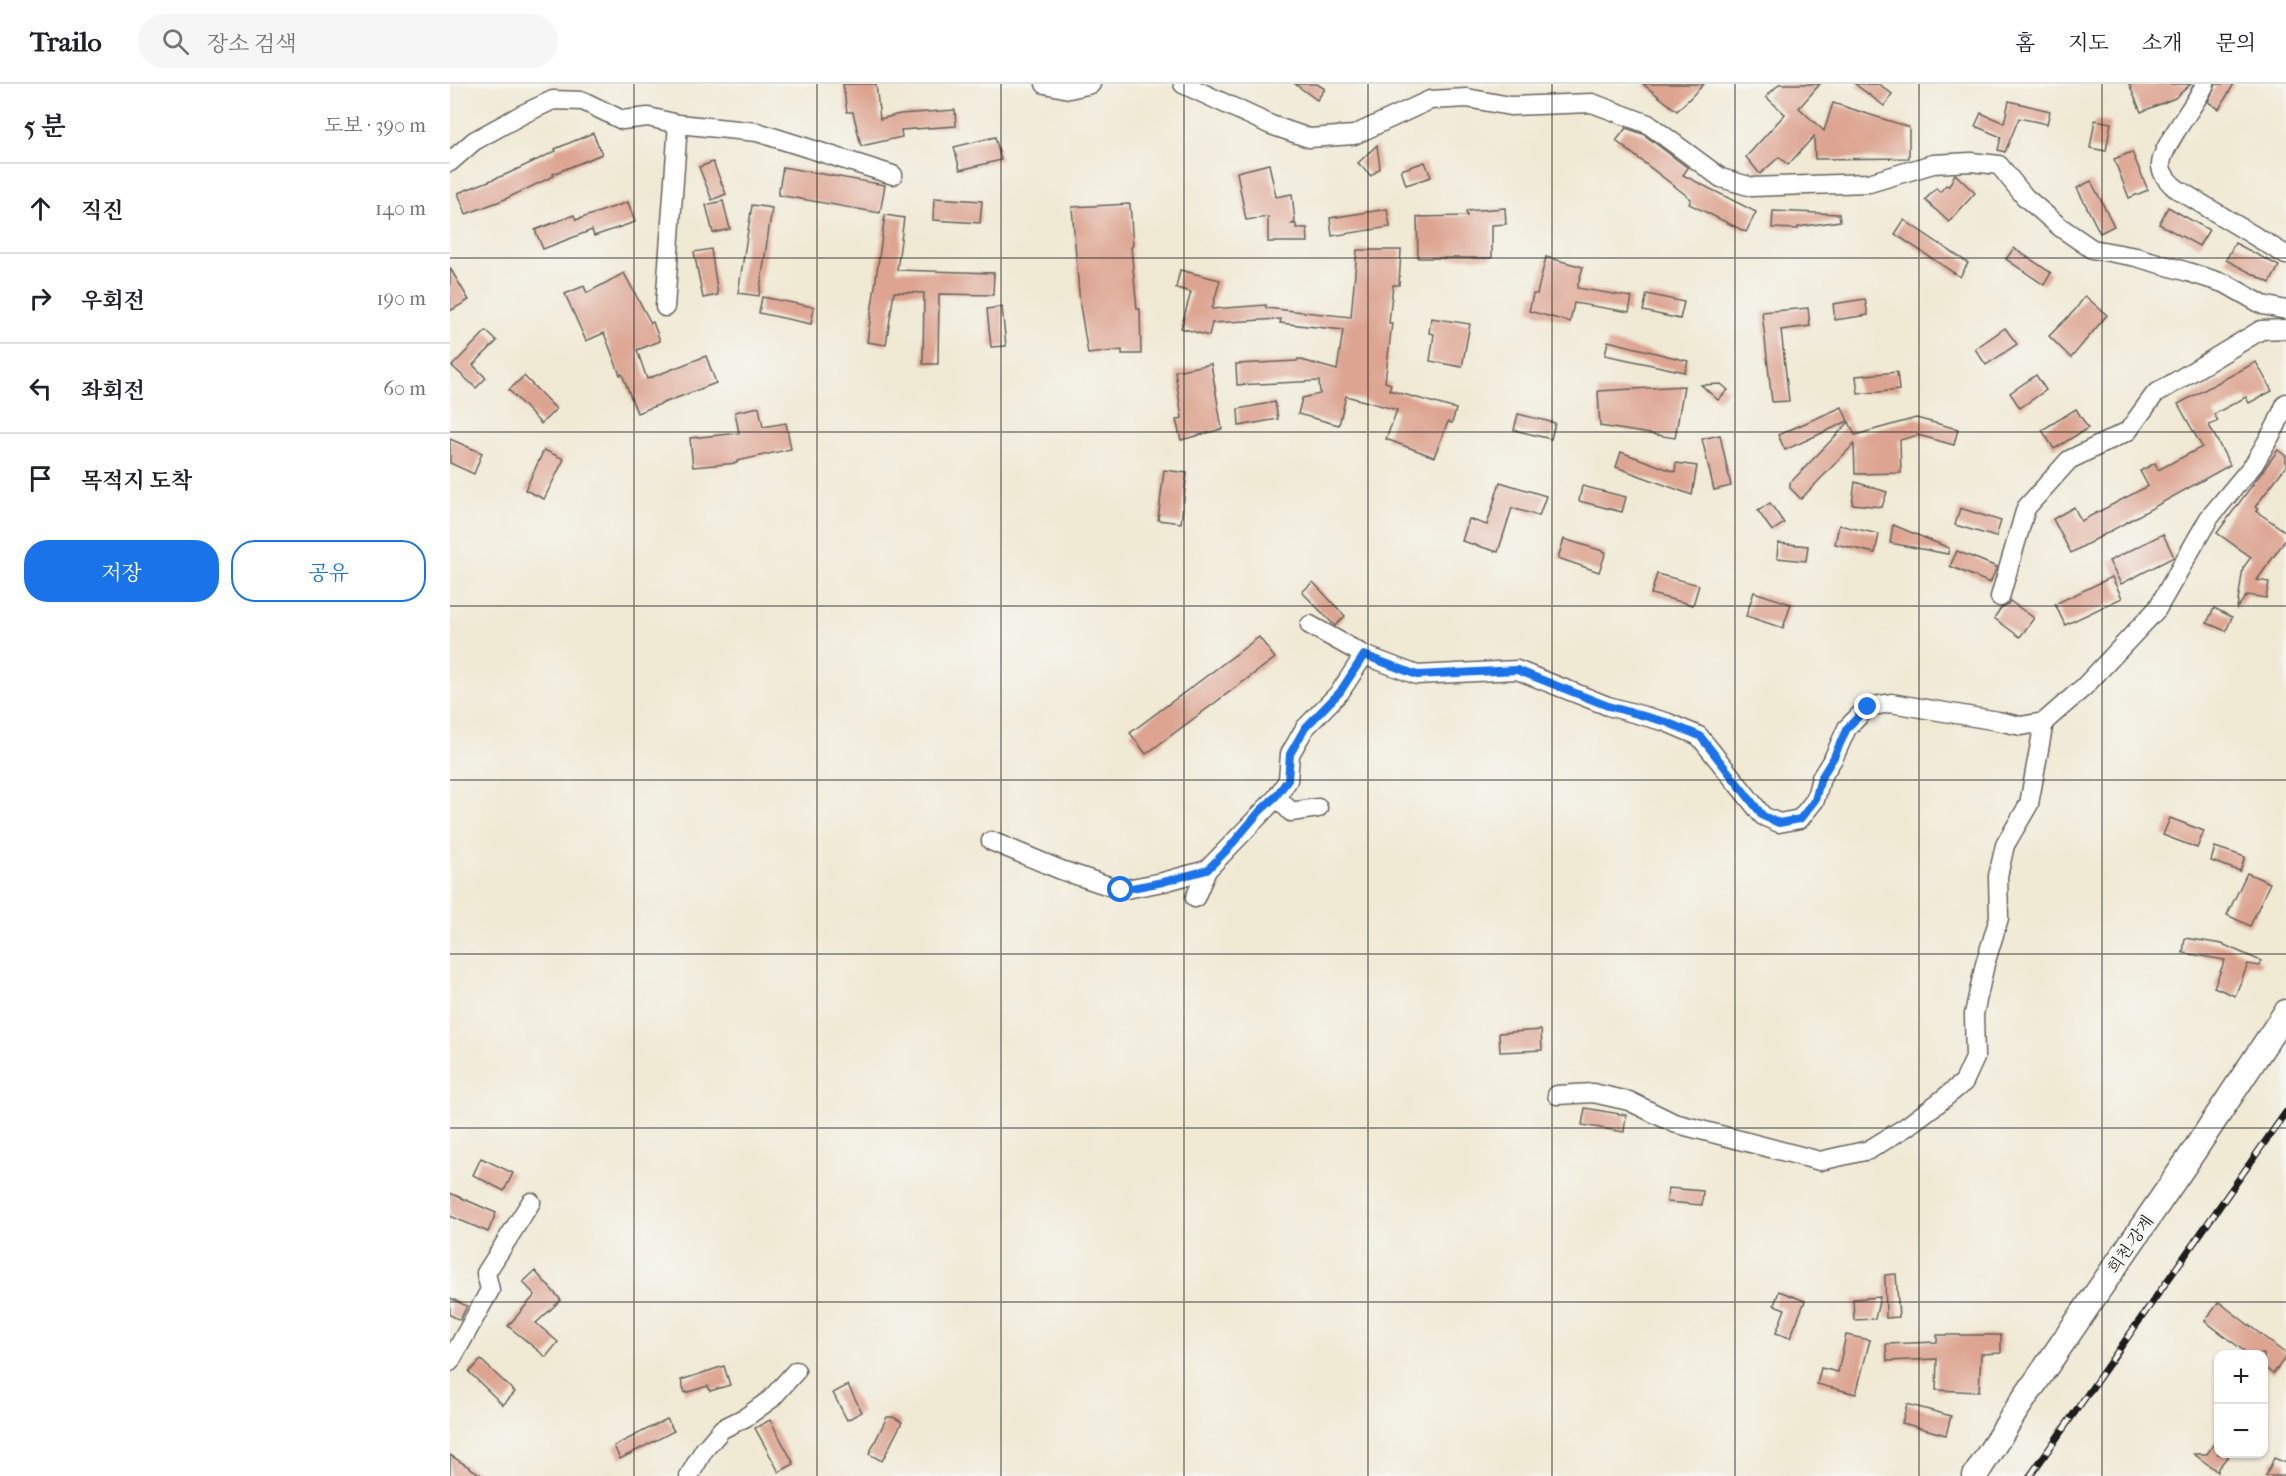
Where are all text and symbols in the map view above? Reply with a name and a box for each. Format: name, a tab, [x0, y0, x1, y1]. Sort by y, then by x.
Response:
search box	[138, 14, 558, 68]
text: Trailo	[30, 25, 102, 58]
icon: search	[159, 25, 192, 58]
text: 장소 검색	[207, 31, 297, 57]
text: 홈	[2015, 31, 2035, 55]
text: 지도	[2068, 31, 2109, 55]
text: 소개	[2142, 31, 2182, 55]
text: 문의	[2215, 31, 2256, 55]
text: 5 분	[24, 111, 66, 142]
text: 도보 · 390 m	[324, 114, 426, 137]
icon: ahead	[24, 192, 57, 225]
text: 140 m	[375, 197, 426, 220]
text: 직진	[81, 198, 124, 224]
icon: right	[24, 282, 57, 315]
text: 190 m	[376, 287, 426, 310]
text: 우회전	[81, 288, 145, 314]
icon: left	[24, 372, 57, 405]
text: 60 m	[383, 377, 426, 400]
text: 좌회전	[81, 378, 145, 404]
icon: arrive	[24, 462, 57, 495]
text: 목적지 도착	[81, 468, 192, 494]
button: 저장	[24, 540, 219, 602]
button: 공유	[231, 540, 426, 602]
route end	[1854, 693, 1880, 719]
route start	[1107, 876, 1133, 902]
street label: 희천-강계	[2104, 1212, 2157, 1277]
map controls	[2214, 1350, 2268, 1458]
button: +	[2214, 1350, 2268, 1404]
button: −	[2214, 1404, 2268, 1458]

